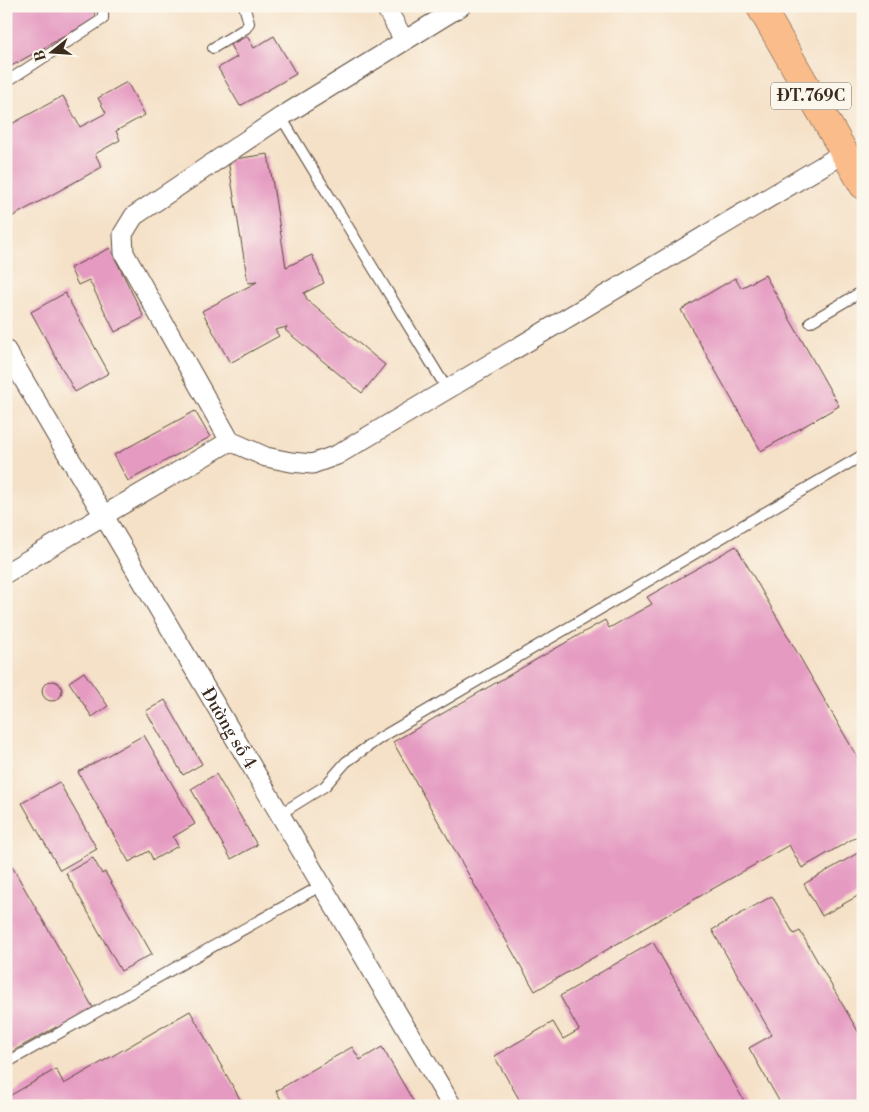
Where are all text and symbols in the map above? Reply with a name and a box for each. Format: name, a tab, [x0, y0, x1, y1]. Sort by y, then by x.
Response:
north arrow	[28, 28, 78, 78]
text: B	[30, 48, 51, 63]
road number: ĐT.769C	[771, 82, 851, 110]
street label: Đường số 4	[196, 683, 262, 773]

